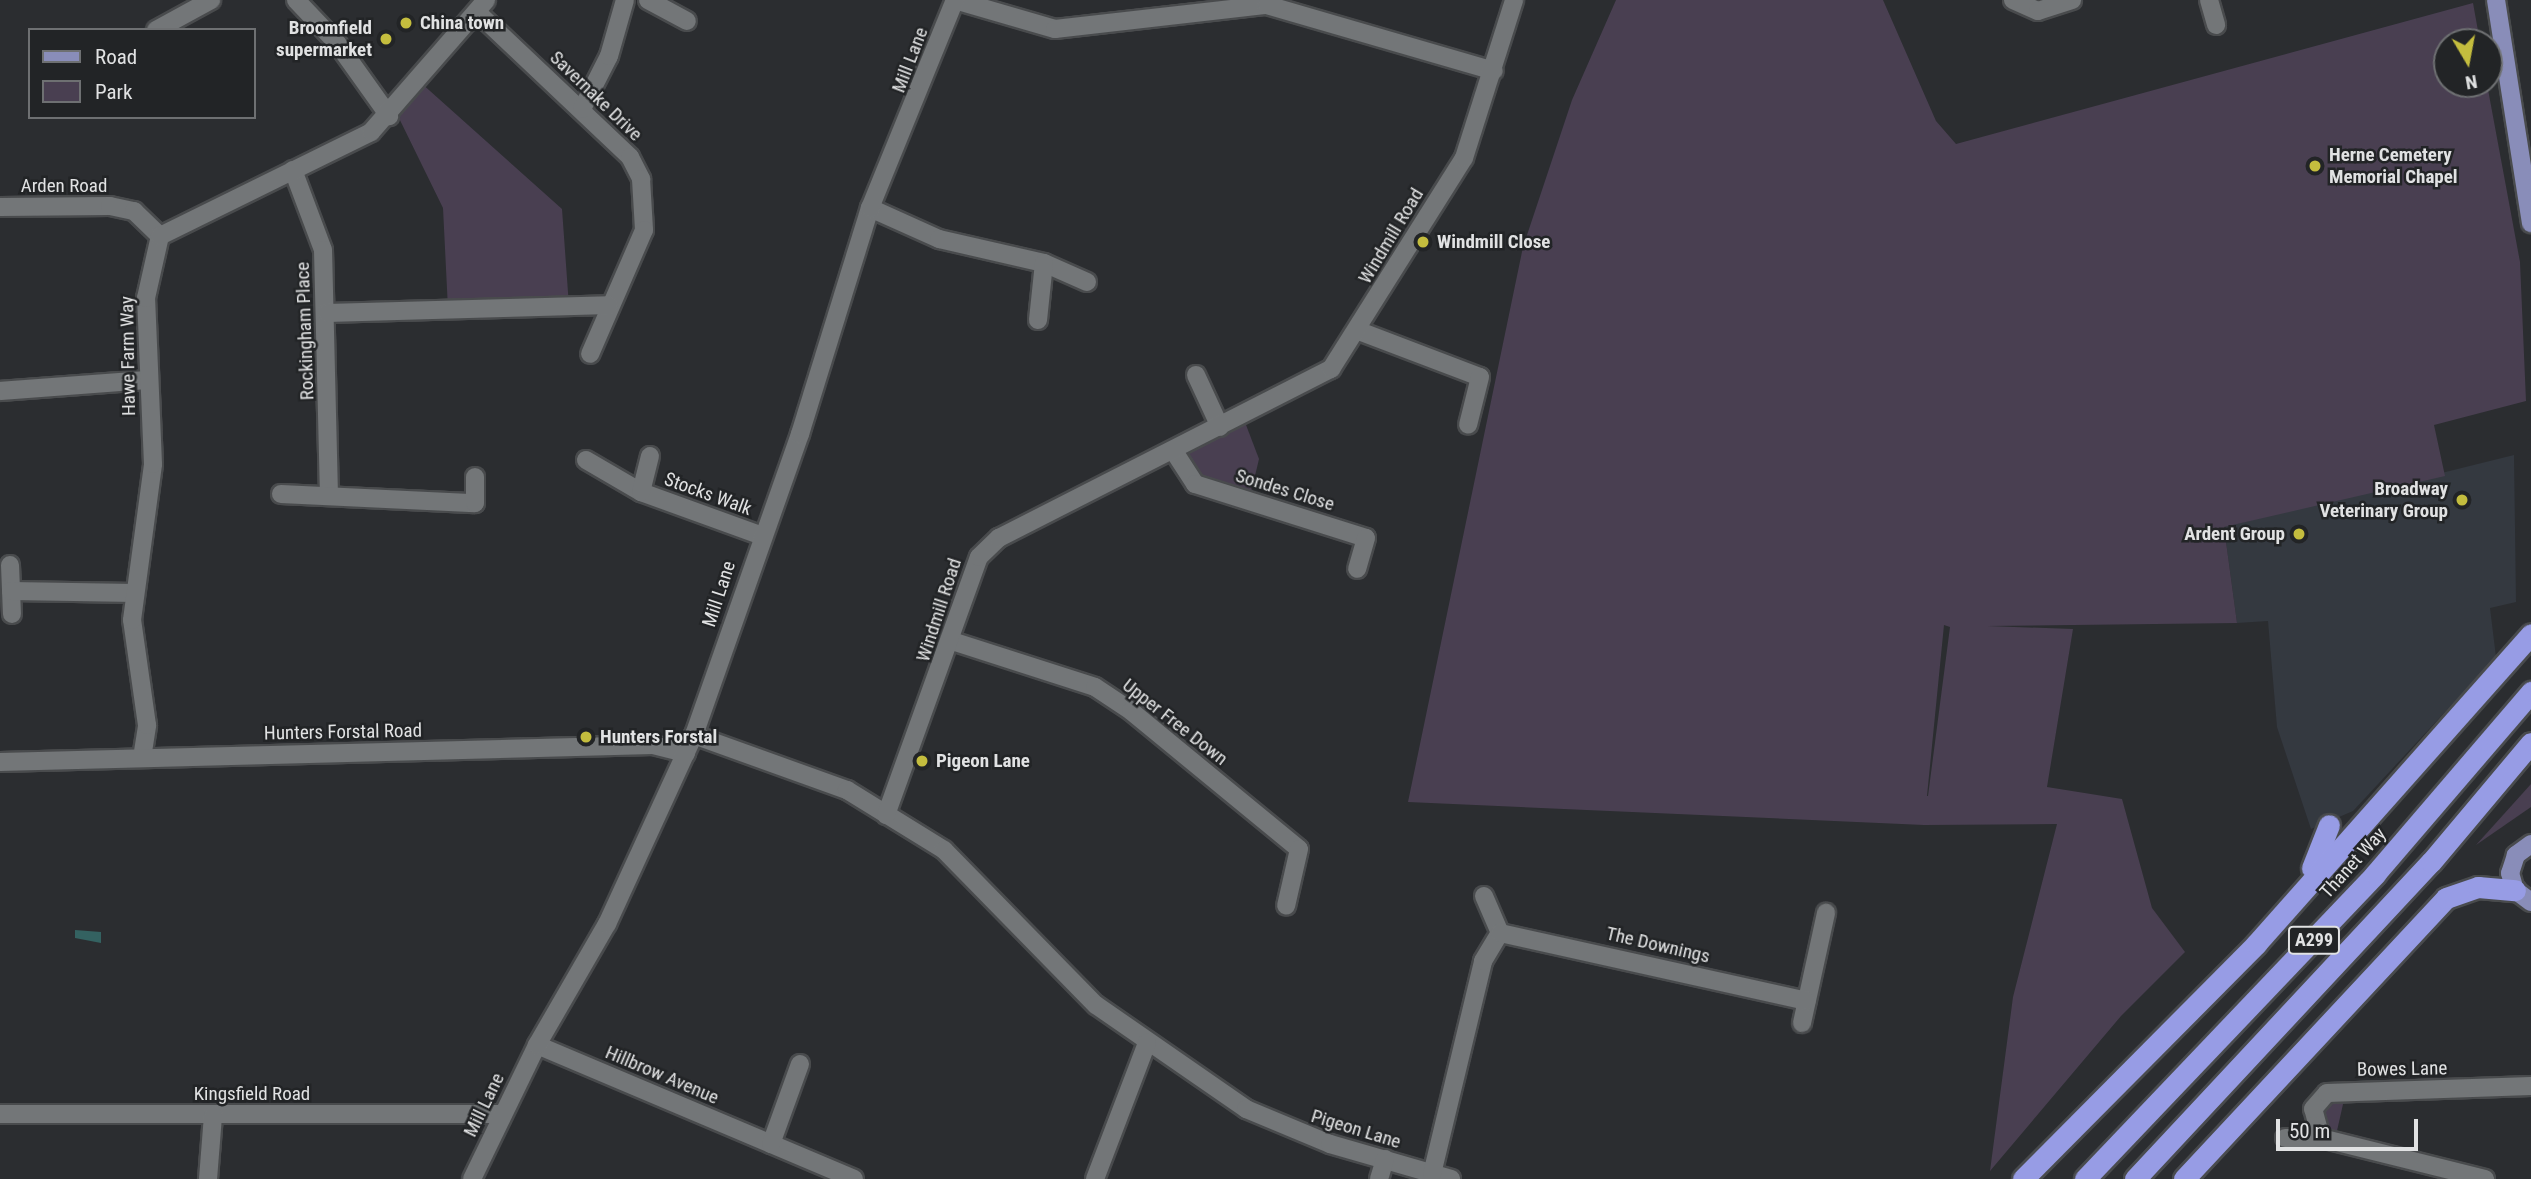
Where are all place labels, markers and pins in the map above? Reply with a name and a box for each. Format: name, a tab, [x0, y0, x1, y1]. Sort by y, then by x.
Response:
place label: China town	[420, 12, 504, 34]
marker: China town	[398, 15, 414, 31]
place label: Broomfield supermarket	[276, 17, 372, 61]
marker: Broomfield supermarket	[378, 31, 394, 47]
place label: Herne Cemetery Memorial Chapel	[2329, 144, 2458, 188]
marker: Herne Cemetery Memorial Chapel	[2307, 158, 2323, 174]
place label: Windmill Close	[1437, 231, 1550, 253]
marker: Windmill Close	[1415, 234, 1431, 250]
place label: Broadway Veterinary Group	[2319, 478, 2448, 522]
marker: Broadway Veterinary Group	[2454, 492, 2470, 508]
place label: Ardent Group	[2184, 523, 2285, 545]
marker: Ardent Group	[2291, 526, 2307, 542]
place label: Hunters Forstal	[600, 726, 717, 748]
marker: Hunters Forstal	[578, 729, 594, 745]
place label: Pigeon Lane	[936, 750, 1030, 772]
marker: Pigeon Lane	[914, 753, 930, 769]

